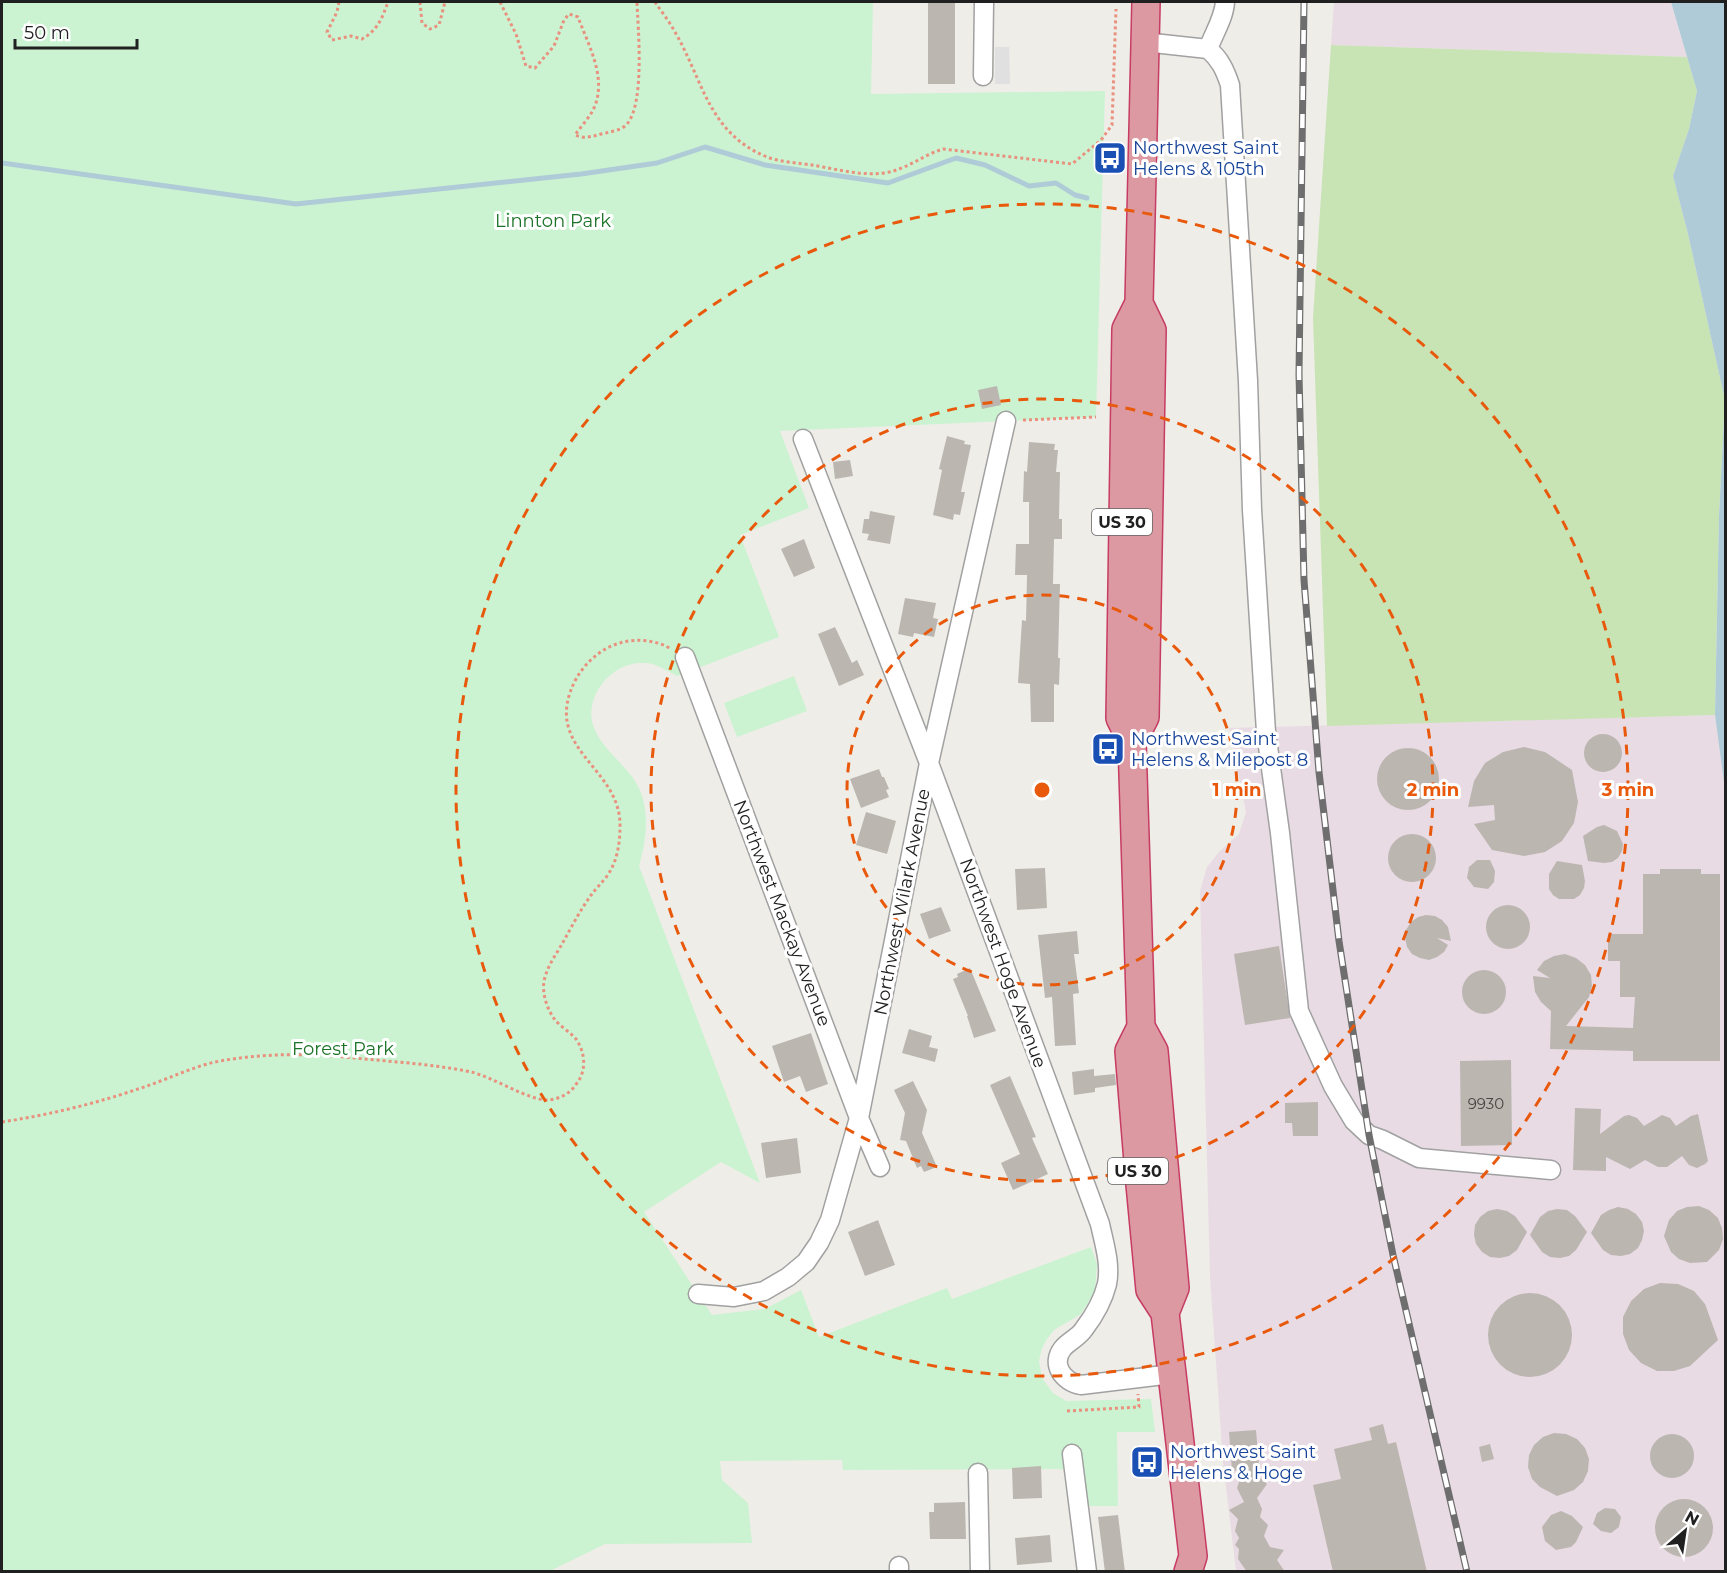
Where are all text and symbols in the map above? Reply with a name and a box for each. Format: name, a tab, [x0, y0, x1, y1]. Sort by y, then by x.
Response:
scale bar	[15, 12, 136, 50]
text: 50 m	[24, 22, 70, 44]
place label: Northwest Saint Helens & 105th	[1133, 137, 1279, 180]
bus stop icon: Northwest Saint Helens & 105th	[1092, 140, 1128, 176]
park label: Linnton Park	[495, 210, 611, 232]
road number: US 30	[1092, 509, 1152, 535]
place label: Northwest Saint Helens & Milepost 8	[1131, 728, 1308, 771]
bus stop icon: Northwest Saint Helens & Milepost 8	[1090, 731, 1126, 767]
text: 1 min	[1213, 779, 1261, 801]
text: 2 min	[1407, 779, 1459, 801]
text: 3 min	[1601, 779, 1654, 801]
centre of rings	[1032, 780, 1052, 800]
street label: Northwest Wilark Avenue	[869, 787, 935, 1017]
street label: Northwest Mackay Avenue	[729, 797, 835, 1030]
street label: Northwest Hoge Avenue	[955, 855, 1051, 1071]
park label: Forest Park	[292, 1038, 394, 1060]
house number: 9930	[1468, 1094, 1504, 1113]
road number: US 30	[1108, 1158, 1168, 1184]
place label: Northwest Saint Helens & Hoge	[1170, 1441, 1316, 1484]
bus stop icon: Northwest Saint Helens & Hoge	[1129, 1444, 1165, 1480]
north arrow	[1655, 1501, 1715, 1561]
text: N	[1682, 1507, 1702, 1530]

